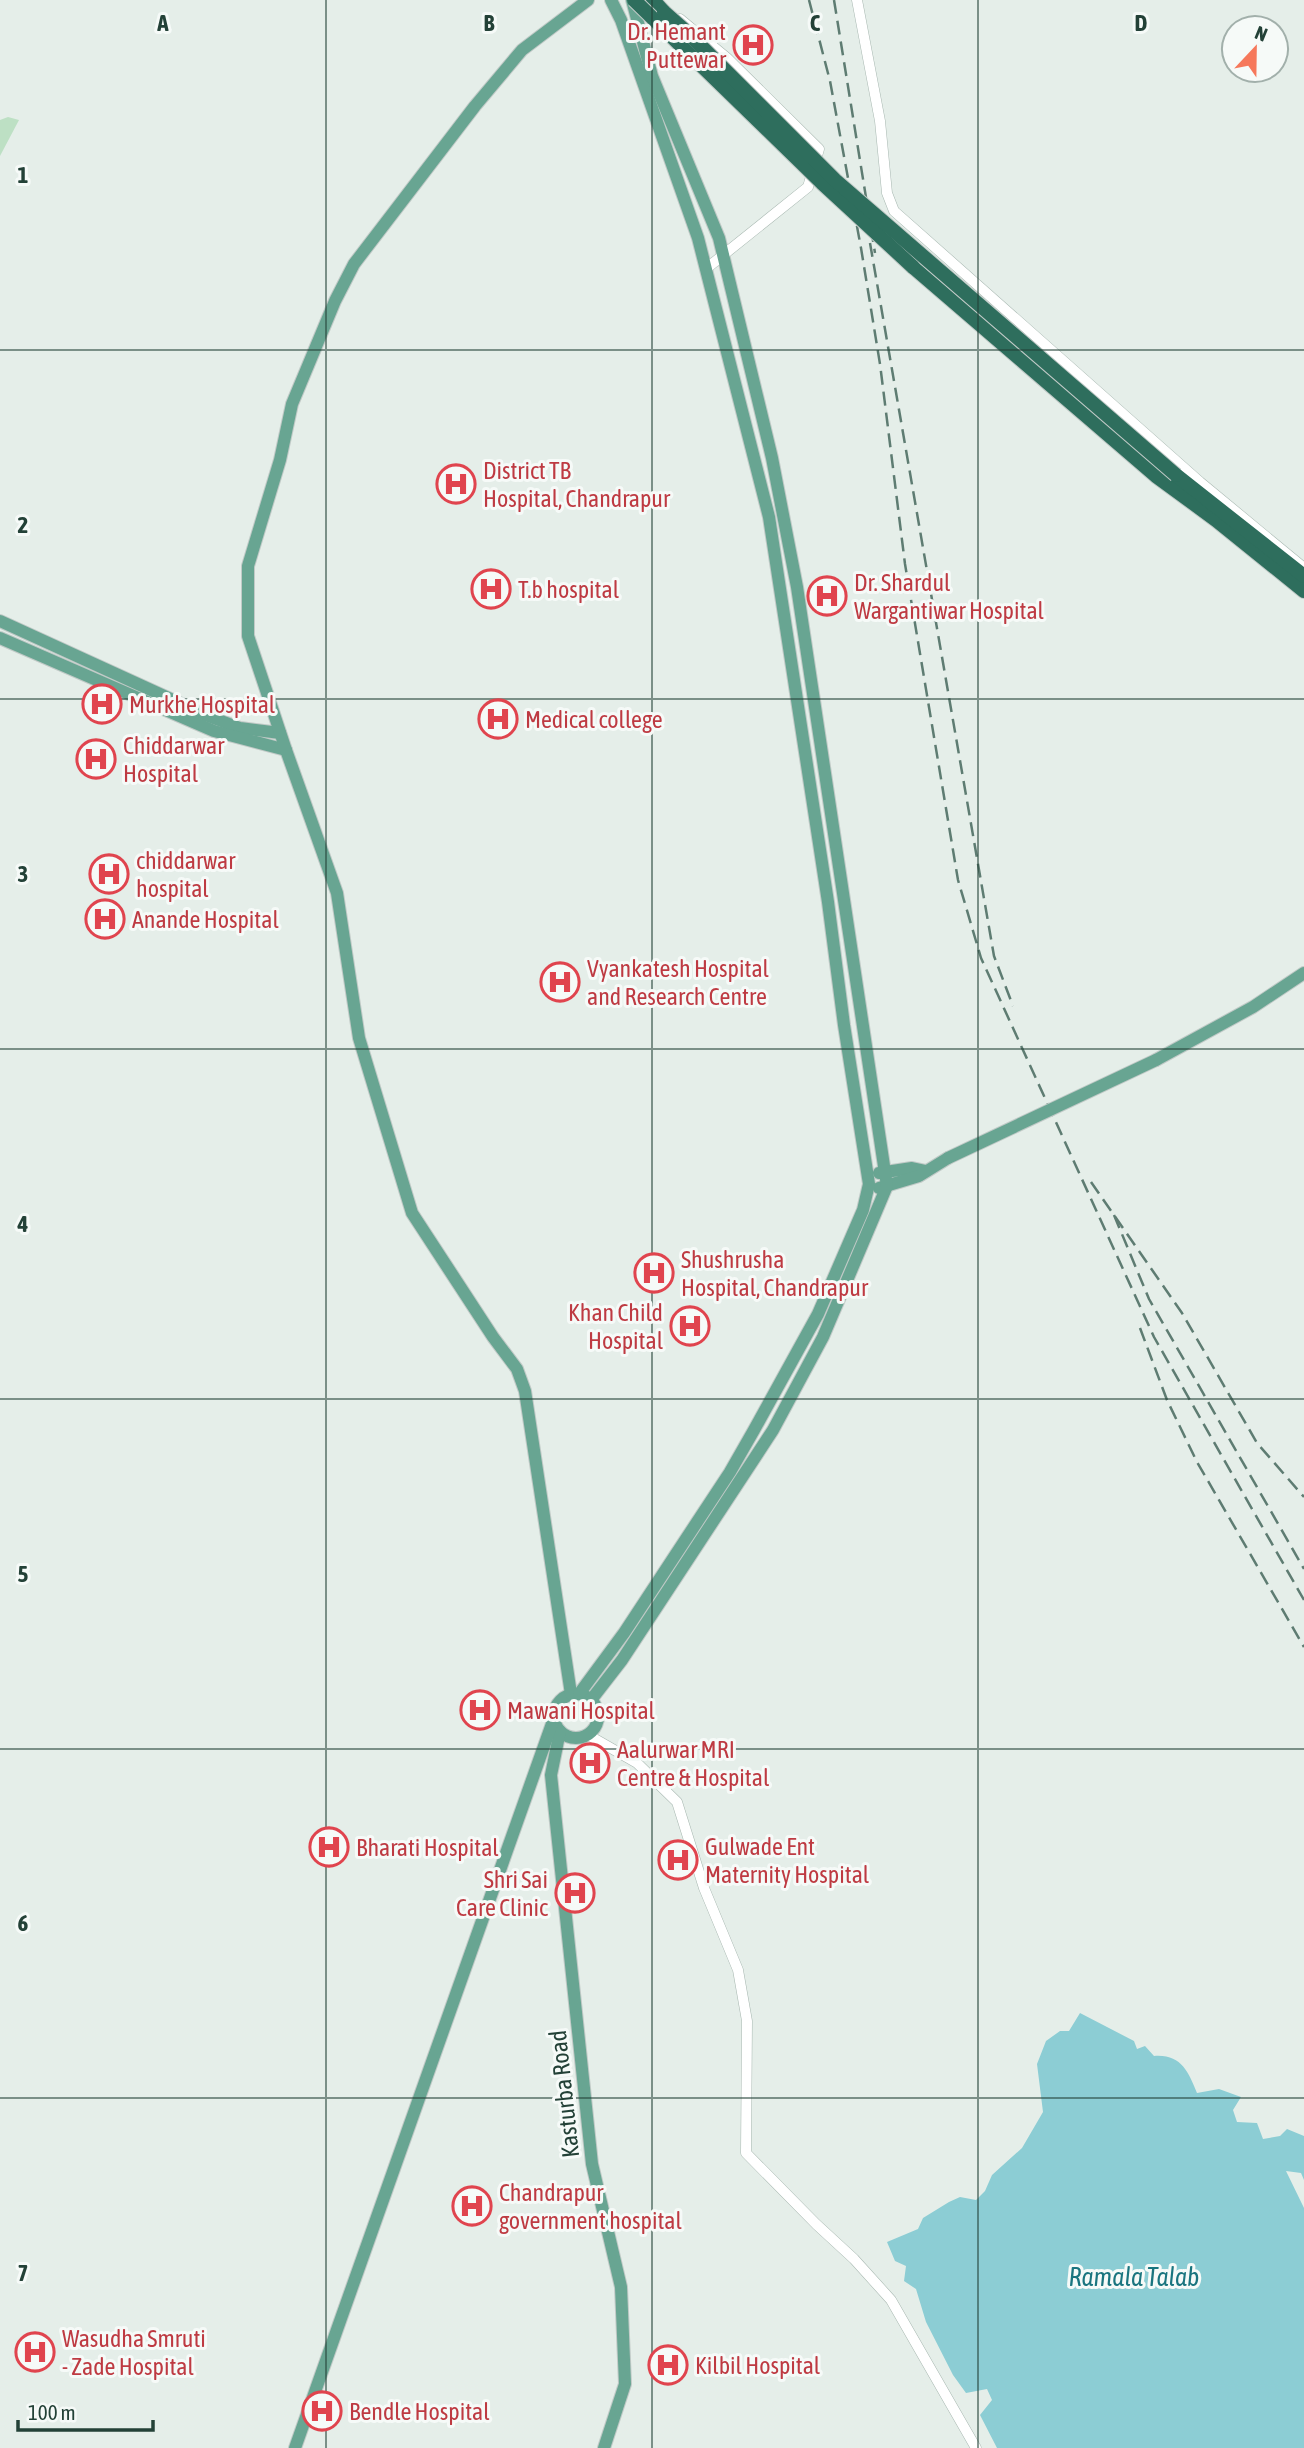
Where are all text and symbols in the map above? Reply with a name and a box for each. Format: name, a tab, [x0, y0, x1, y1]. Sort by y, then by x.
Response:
text: A	[156, 10, 169, 36]
text: B	[484, 10, 495, 36]
text: C	[810, 10, 821, 36]
text: D	[1135, 10, 1148, 36]
north arrow	[1220, 14, 1290, 84]
place label: Dr. Hemant Puttewar	[627, 18, 727, 73]
text: N	[1252, 21, 1271, 46]
hospital icon: Dr. Hemant Puttewar	[732, 24, 774, 66]
text: 1	[18, 162, 29, 188]
place label: District TB Hospital, Chandrapur	[483, 457, 671, 512]
hospital icon: District TB Hospital, Chandrapur	[435, 463, 477, 505]
text: 2	[18, 512, 28, 538]
hospital icon: T.b hospital	[470, 568, 512, 610]
place label: Dr. Shardul Wargantiwar Hospital	[854, 569, 1045, 624]
hospital icon: Dr. Shardul Wargantiwar Hospital	[806, 575, 848, 617]
place label: T.b hospital	[518, 576, 620, 603]
hospital icon: Murkhe Hospital	[81, 683, 123, 725]
place label: Murkhe Hospital	[129, 691, 276, 718]
hospital icon: Medical college	[477, 698, 519, 740]
place label: Medical college	[525, 706, 663, 733]
place label: Chiddarwar Hospital	[123, 732, 225, 787]
hospital icon: Chiddarwar Hospital	[75, 738, 117, 780]
place label: chiddarwar hospital	[136, 847, 236, 902]
hospital icon: chiddarwar hospital	[88, 853, 130, 895]
text: 3	[18, 861, 28, 887]
hospital icon: Anande Hospital	[84, 898, 126, 940]
place label: Anande Hospital	[132, 906, 279, 933]
place label: Vyankatesh Hospital and Research Centre	[587, 955, 770, 1010]
hospital icon: Vyankatesh Hospital and Research Centre	[539, 961, 581, 1003]
text: 4	[17, 1211, 29, 1237]
place label: Shushrusha Hospital, Chandrapur	[681, 1246, 869, 1301]
hospital icon: Shushrusha Hospital, Chandrapur	[633, 1252, 675, 1294]
place label: Khan Child Hospital	[568, 1299, 664, 1354]
hospital icon: Khan Child Hospital	[669, 1305, 711, 1347]
text: 5	[18, 1561, 29, 1587]
hospital icon: Mawani Hospital	[459, 1689, 501, 1731]
place label: Mawani Hospital	[507, 1697, 656, 1724]
place label: Aalurwar MRI Centre & Hospital	[617, 1736, 770, 1791]
hospital icon: Aalurwar MRI Centre & Hospital	[569, 1742, 611, 1784]
hospital icon: Bharati Hospital	[308, 1826, 350, 1868]
place label: Gulwade Ent Maternity Hospital	[705, 1833, 870, 1888]
place label: Bharati Hospital	[356, 1834, 499, 1861]
hospital icon: Gulwade Ent Maternity Hospital	[657, 1839, 699, 1881]
place label: Shri Sai Care Clinic	[456, 1866, 548, 1921]
hospital icon: Shri Sai Care Clinic	[554, 1872, 596, 1914]
text: 6	[18, 1910, 29, 1936]
street label: Kasturba Road	[544, 2029, 584, 2159]
place label: Chandrapur government hospital	[499, 2179, 683, 2234]
hospital icon: Chandrapur government hospital	[451, 2185, 493, 2227]
text: 7	[18, 2260, 28, 2286]
water label: Ramala Talab	[1069, 2262, 1199, 2292]
place label: Wasudha Smruti - Zade Hospital	[62, 2325, 206, 2380]
hospital icon: Wasudha Smruti - Zade Hospital	[14, 2331, 56, 2373]
hospital icon: Kilbil Hospital	[647, 2344, 689, 2386]
place label: Kilbil Hospital	[695, 2352, 821, 2379]
scale bar	[18, 2388, 152, 2432]
hospital icon: Bendle Hospital	[301, 2390, 343, 2432]
place label: Bendle Hospital	[349, 2398, 490, 2425]
text: 100 m	[28, 2400, 76, 2424]

